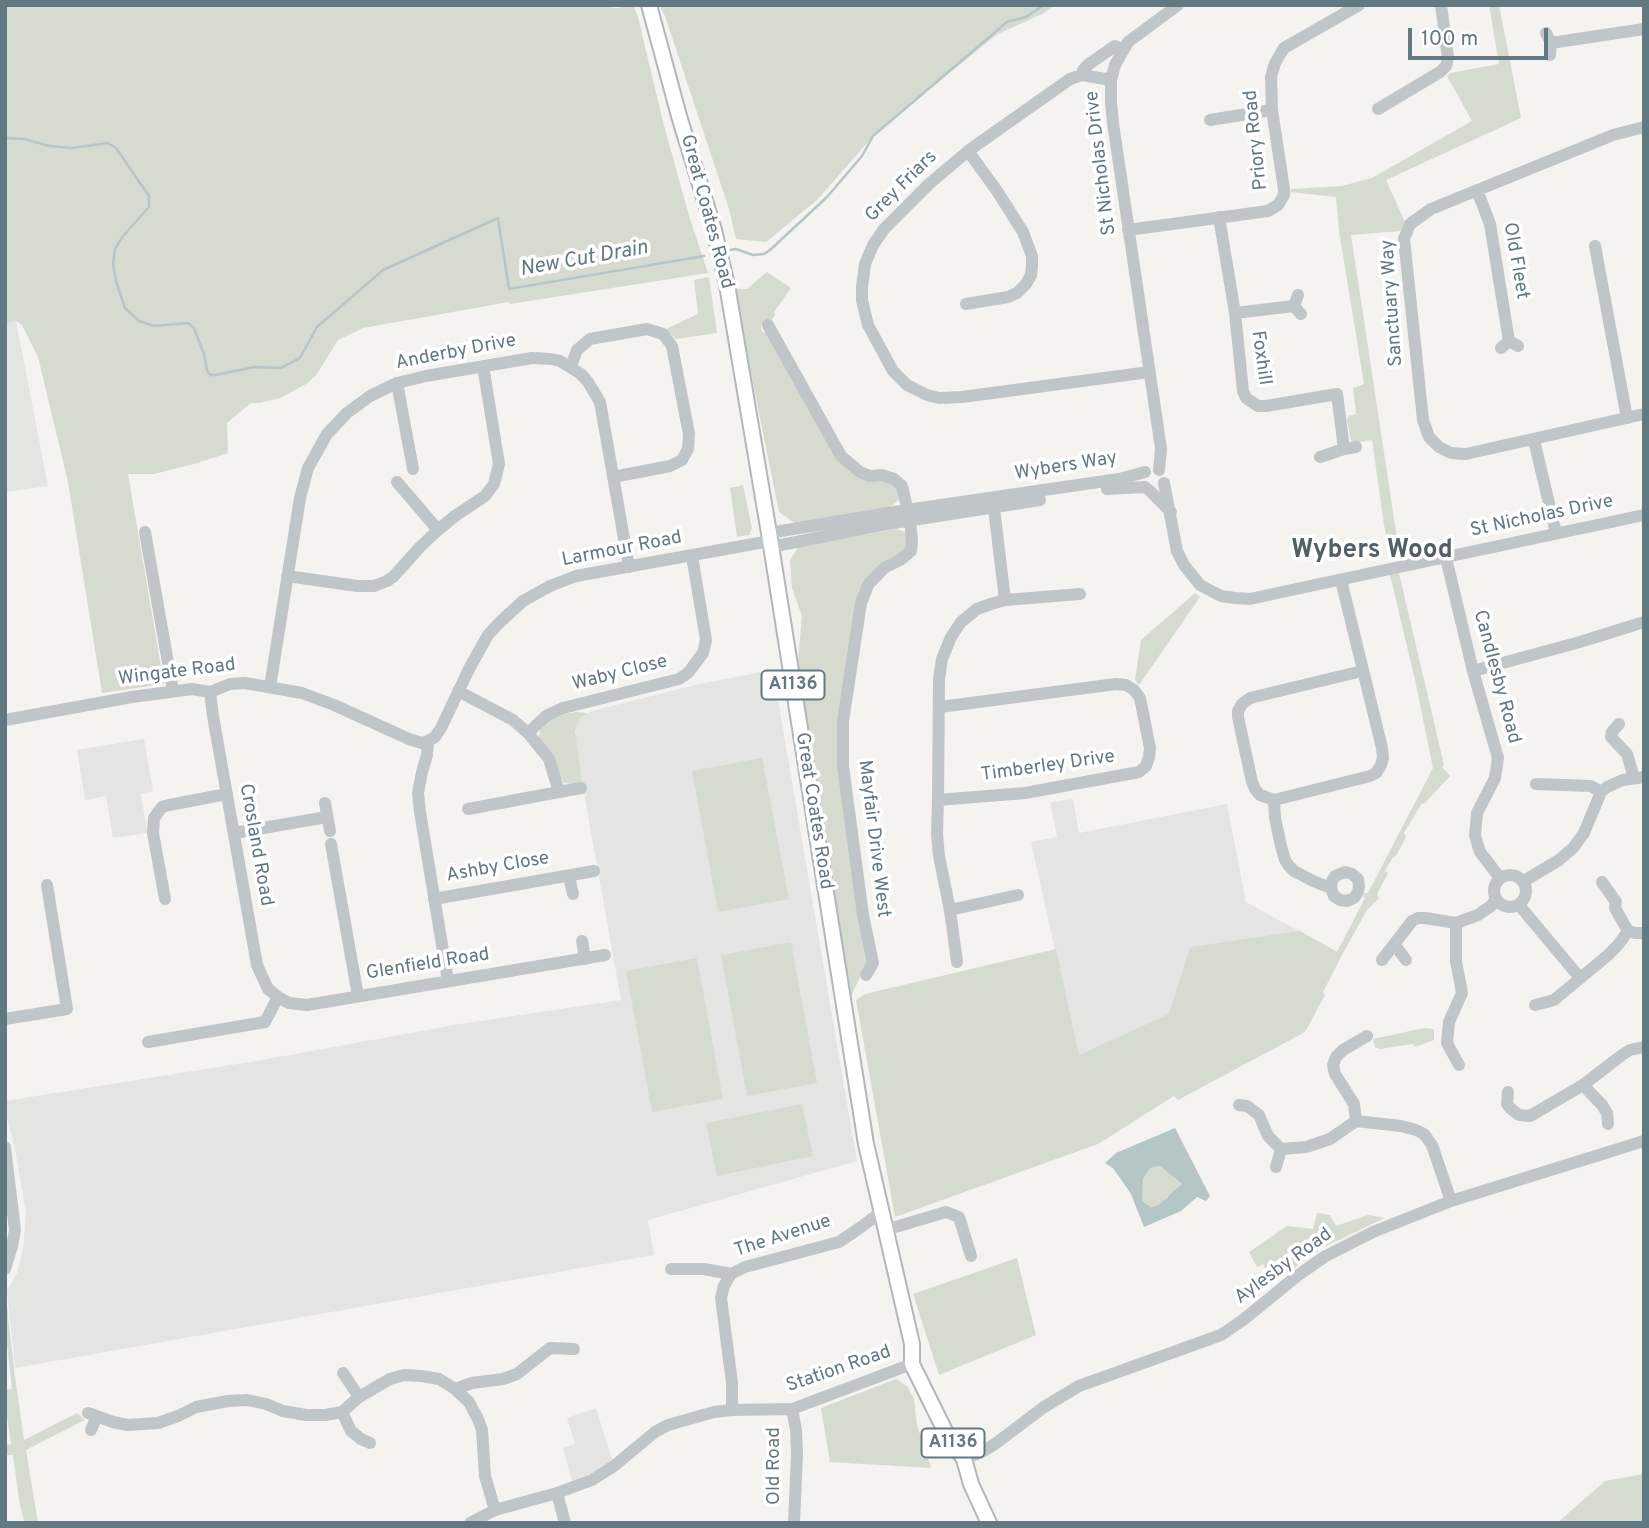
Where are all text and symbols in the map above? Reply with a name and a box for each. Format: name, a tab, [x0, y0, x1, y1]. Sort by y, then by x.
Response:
scale bar	[1411, 14, 1551, 58]
text: 100 m	[1421, 26, 1478, 53]
street label: St Nicholas Drive	[1082, 89, 1122, 237]
street label: Priory Road	[1240, 89, 1274, 191]
street label: Great Coates Road	[674, 132, 738, 292]
street label: Grey Friars	[861, 146, 943, 228]
street label: Old Fleet	[1497, 221, 1533, 301]
water label: New Cut Drain	[518, 236, 650, 284]
street label: Sanctuary Way	[1377, 239, 1409, 367]
street label: Foxhill	[1245, 329, 1275, 387]
street label: Anderby Drive	[394, 330, 518, 376]
street label: Wybers Way	[1013, 448, 1119, 486]
street label: St Nicholas Drive	[1468, 491, 1616, 543]
street label: Larmour Road	[560, 527, 684, 573]
district label: Wybers Wood	[1291, 536, 1453, 568]
street label: Candlesby Road	[1467, 608, 1525, 746]
street label: Waby Close	[570, 651, 670, 697]
street label: Wingate Road	[117, 654, 237, 692]
road number: A1136	[762, 670, 824, 700]
street label: Great Coates Road	[789, 731, 837, 891]
street label: Timberley Drive	[980, 746, 1116, 788]
street label: Mayfair Drive West	[852, 759, 894, 919]
street label: Crosland Road	[233, 782, 277, 908]
street label: Ashby Close	[445, 848, 551, 888]
street label: Glenfield Road	[365, 944, 491, 986]
street label: The Avenue	[732, 1211, 834, 1263]
street label: Aylesby Road	[1231, 1224, 1337, 1310]
street label: Station Road	[784, 1341, 894, 1399]
street label: Old Road	[764, 1427, 786, 1505]
road number: A1136	[922, 1428, 984, 1458]

